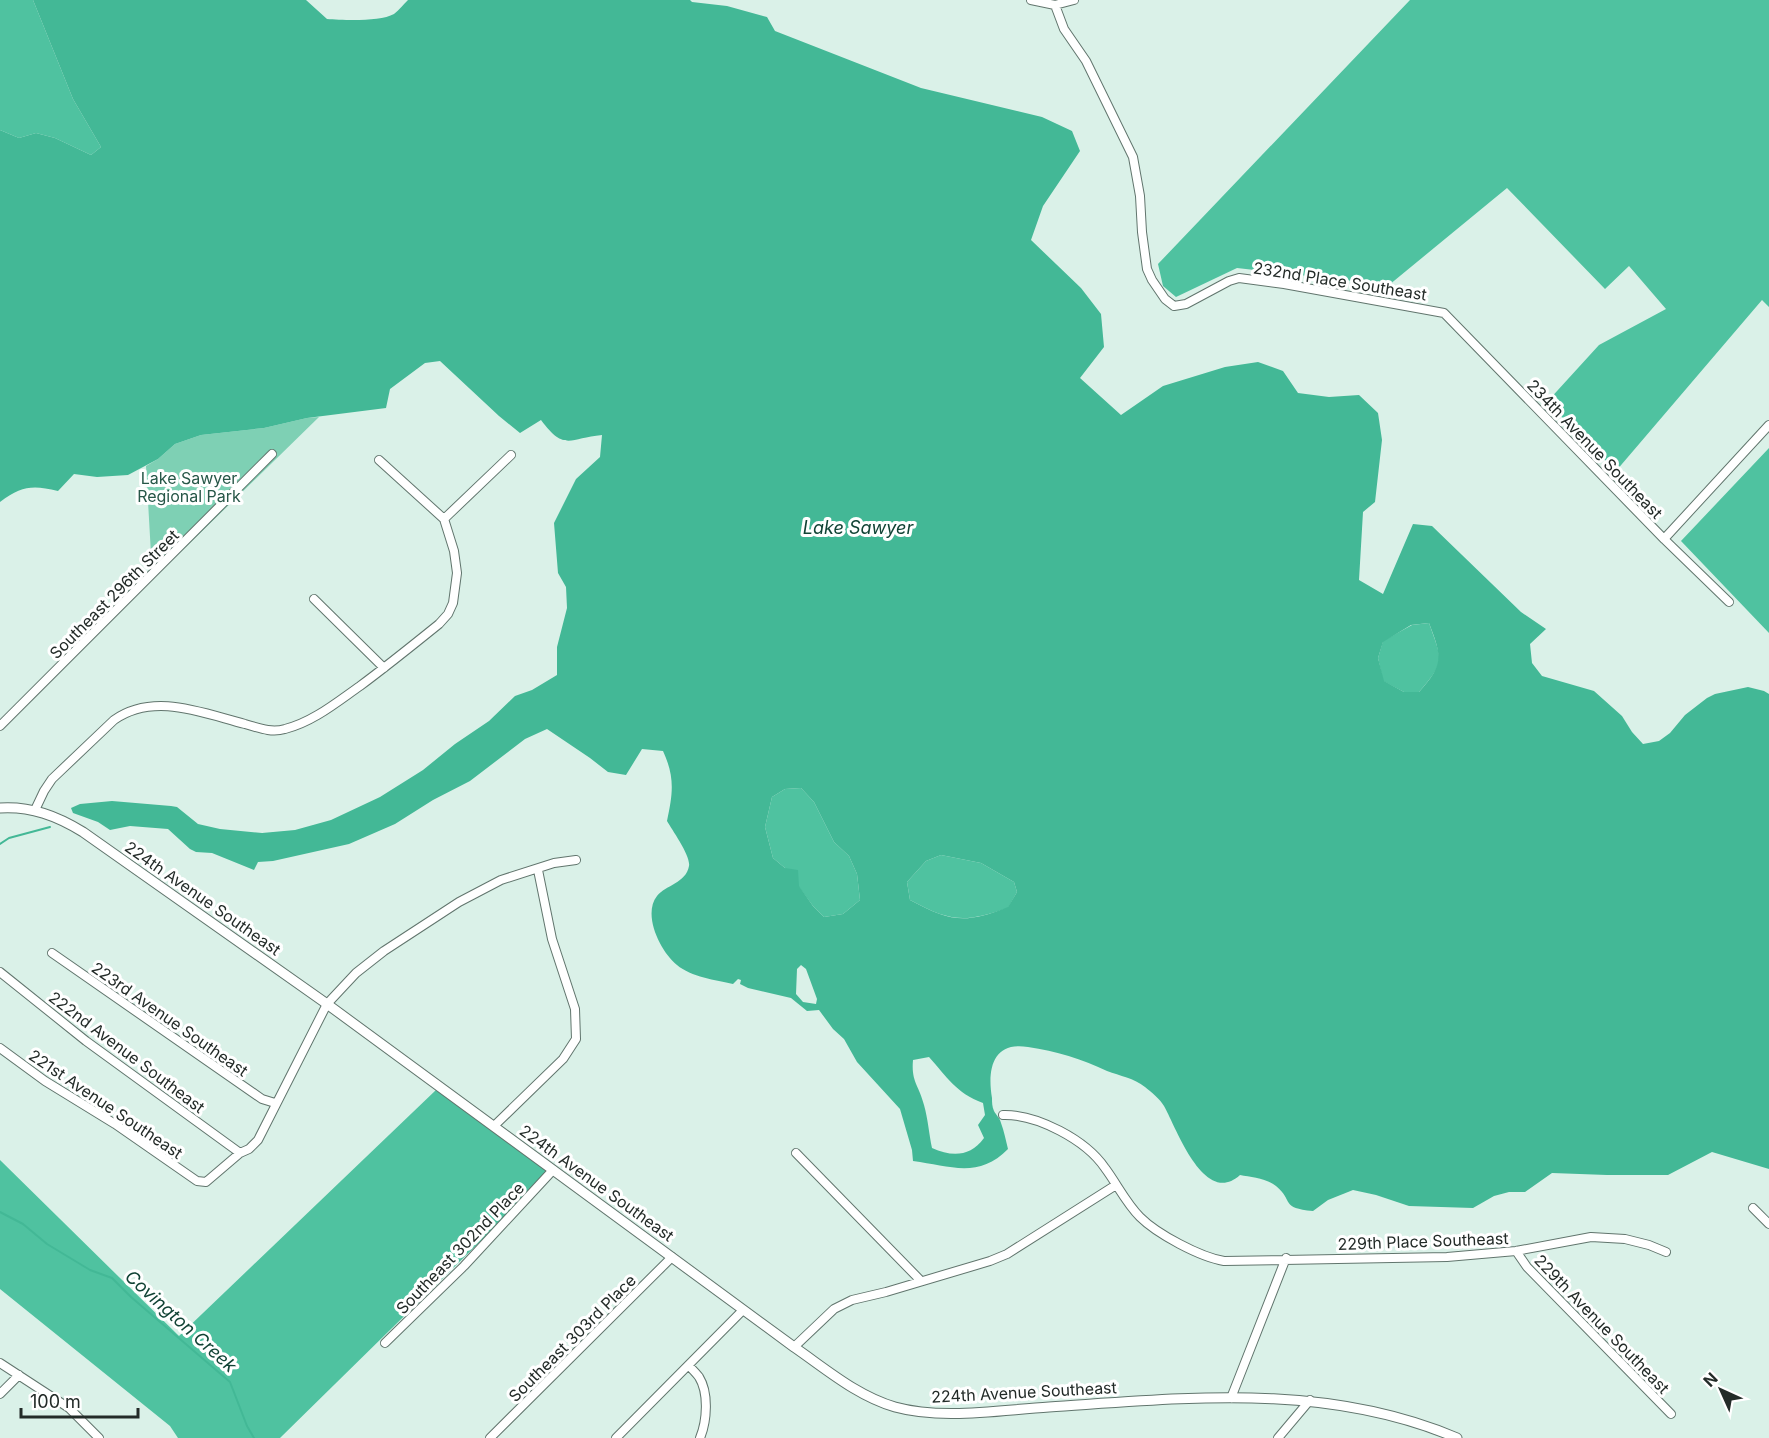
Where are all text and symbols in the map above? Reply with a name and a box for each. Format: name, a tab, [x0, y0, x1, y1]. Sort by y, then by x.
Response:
street label: 232nd Place Southeast	[1252, 257, 1428, 305]
street label: 234th Avenue Southeast	[1523, 375, 1667, 523]
park label: Lake Sawyer Regional Park	[137, 468, 241, 506]
water label: Lake Sawyer	[803, 517, 914, 538]
street label: Southeast 296th Street	[45, 525, 183, 663]
street label: 224th Avenue Southeast	[121, 837, 285, 959]
street label: 223rd Avenue Southeast	[88, 957, 252, 1081]
street label: 222nd Avenue Southeast	[45, 987, 209, 1117]
street label: 221st Avenue Southeast	[25, 1045, 187, 1163]
street label: 224th Avenue Southeast	[516, 1120, 678, 1246]
street label: Southeast 302nd Place	[392, 1178, 528, 1318]
street label: 229th Place Southeast	[1337, 1228, 1509, 1254]
street label: 229th Avenue Southeast	[1530, 1250, 1674, 1398]
water label: Covington Creek	[121, 1266, 242, 1377]
street label: Southeast 303rd Place	[504, 1270, 640, 1406]
north arrow	[1691, 1360, 1751, 1420]
text: N	[1699, 1368, 1722, 1391]
street label: 224th Avenue Southeast	[931, 1377, 1117, 1407]
scale bar	[21, 1381, 138, 1419]
text: 100 m	[30, 1391, 81, 1412]

